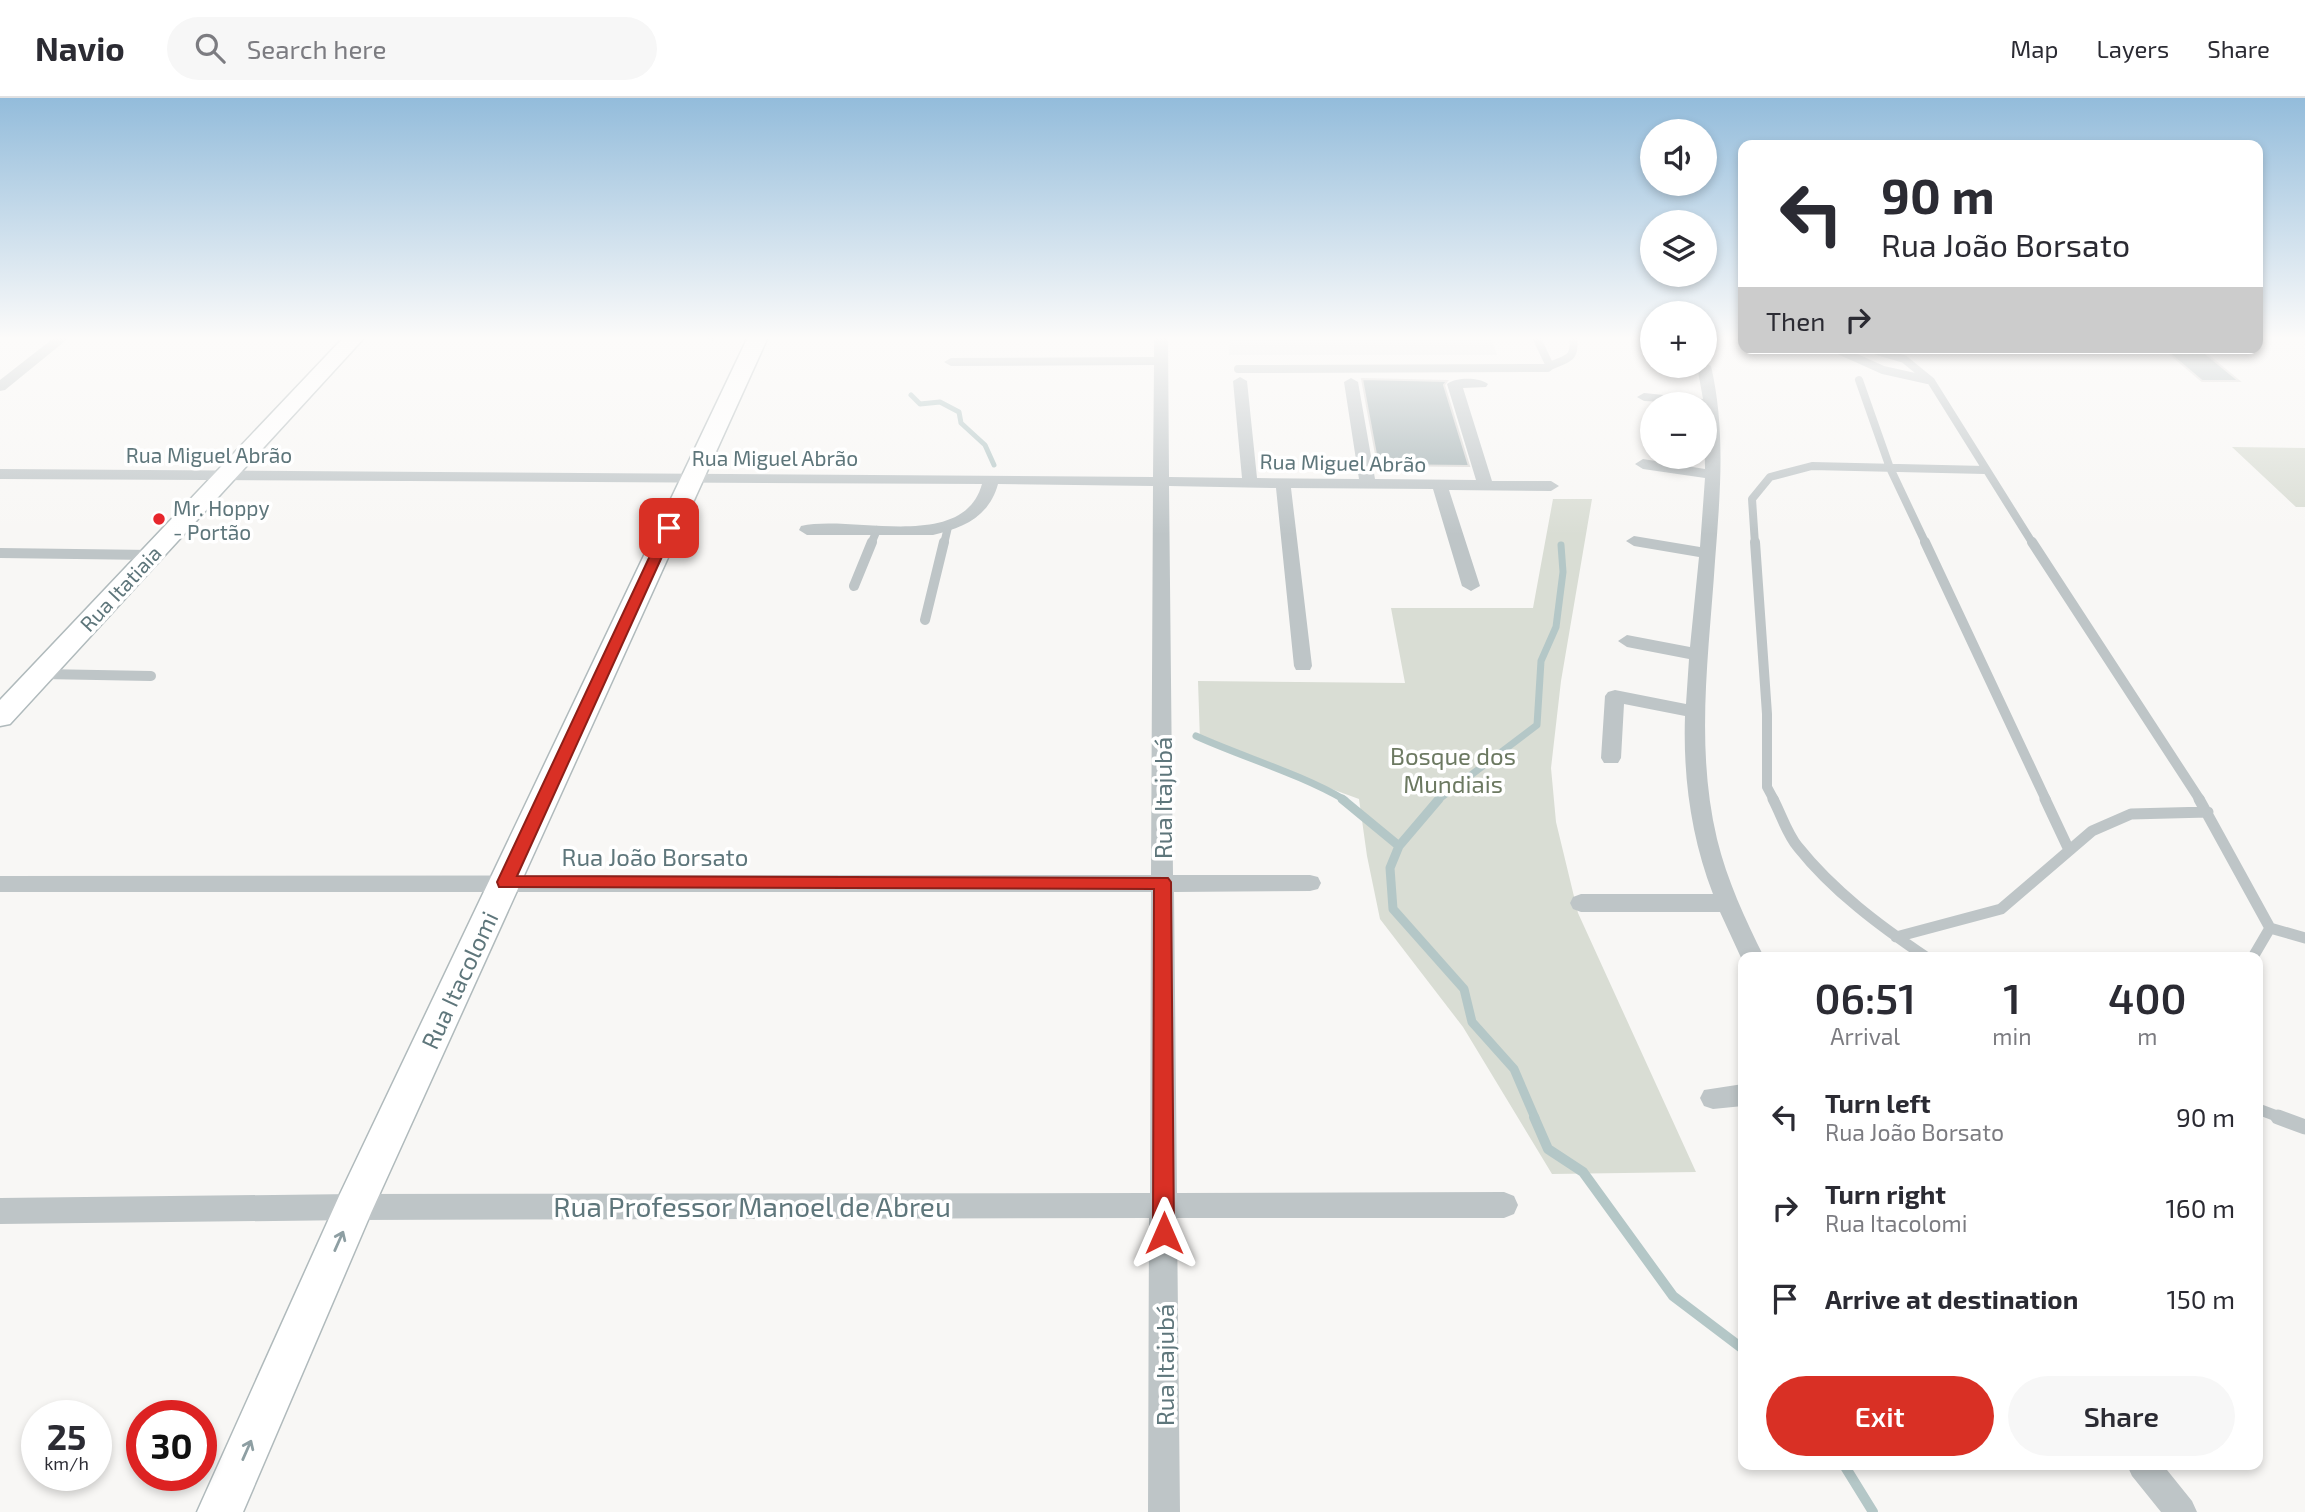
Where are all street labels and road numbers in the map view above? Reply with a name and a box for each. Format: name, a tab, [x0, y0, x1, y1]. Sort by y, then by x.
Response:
street label: Rua Miguel Abrão	[126, 442, 292, 467]
street label: Rua Miguel Abrão	[692, 445, 858, 470]
street label: Rua Miguel Abrão	[1260, 448, 1426, 476]
street label: Rua Itatiaia	[74, 540, 166, 636]
street label: Rua Itajubá	[1148, 737, 1177, 859]
street label: Rua João Borsato	[562, 842, 748, 871]
street label: Rua Itacolomi	[414, 907, 504, 1053]
street label: Rua Professor Manoel de Abreu	[553, 1189, 951, 1223]
street label: Rua Itajubá	[1150, 1304, 1179, 1426]

